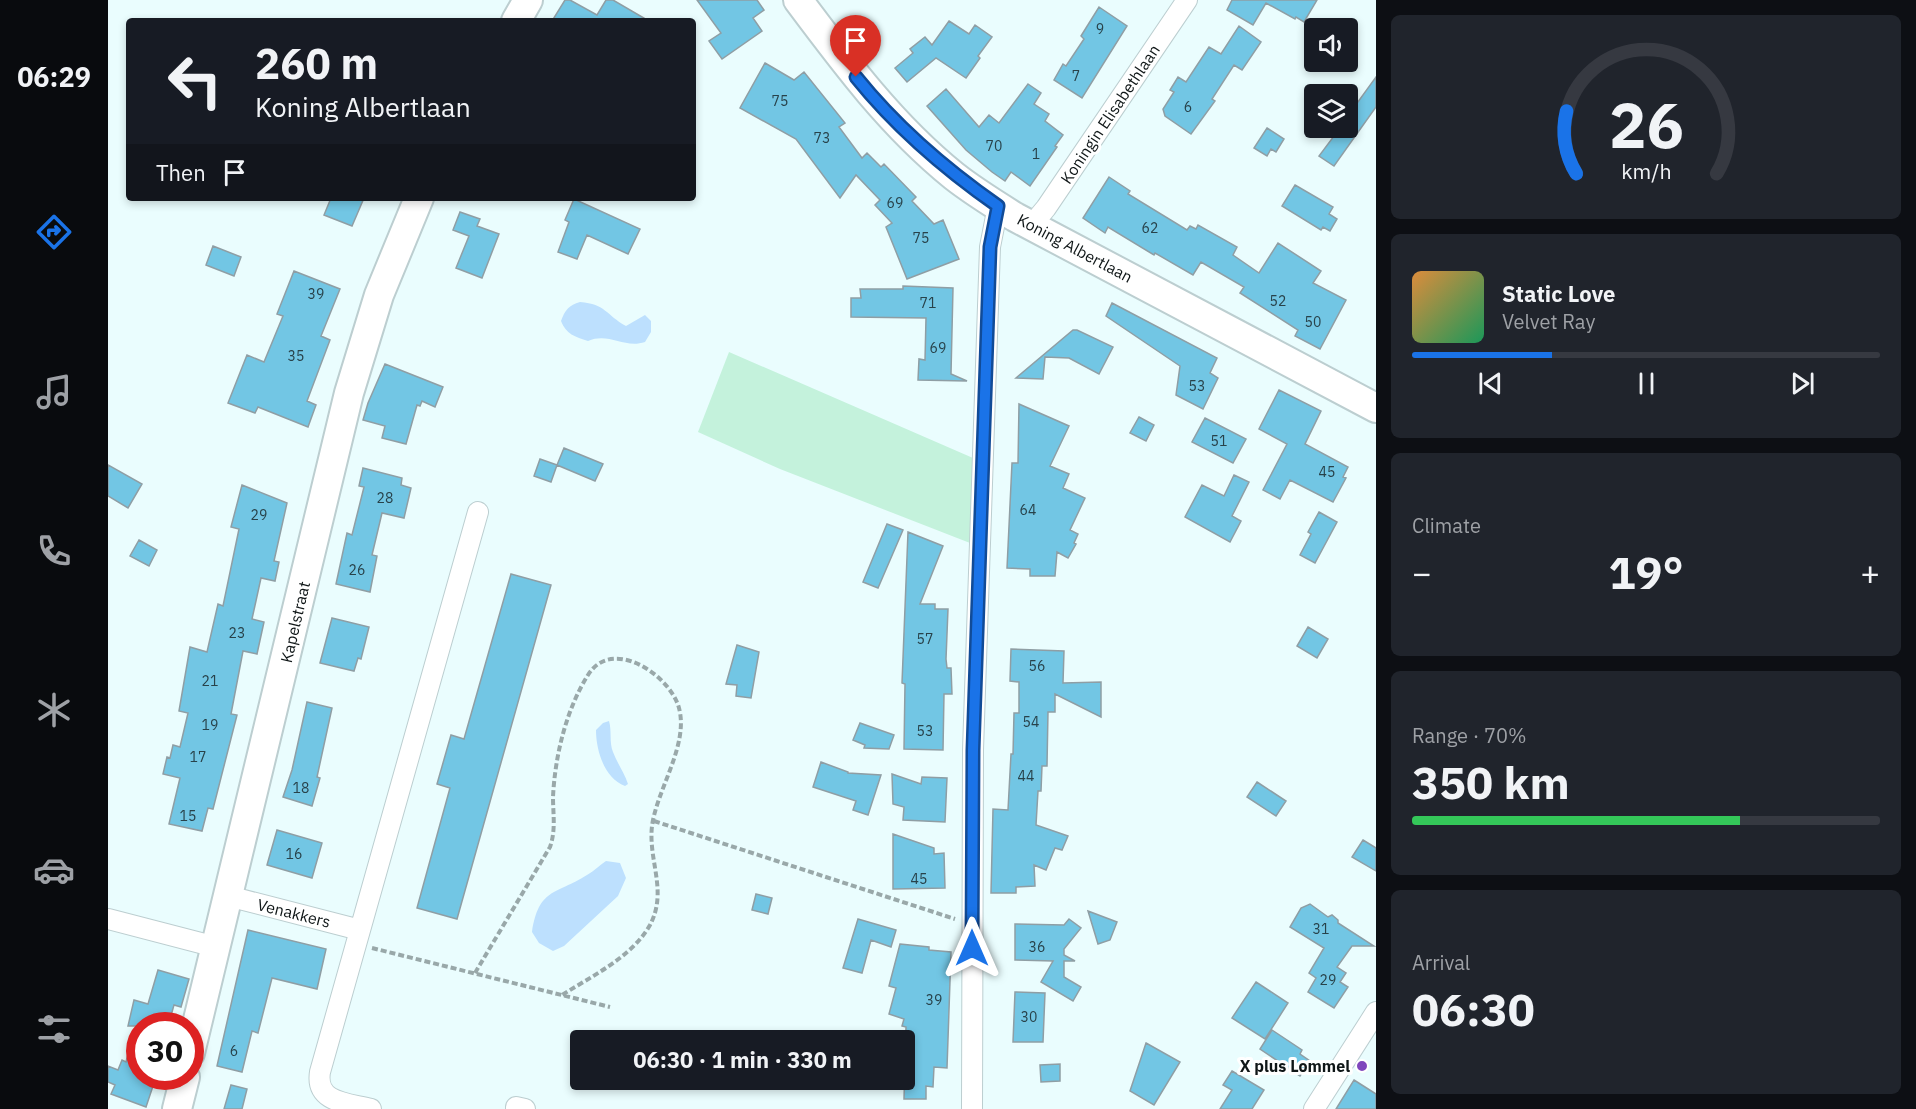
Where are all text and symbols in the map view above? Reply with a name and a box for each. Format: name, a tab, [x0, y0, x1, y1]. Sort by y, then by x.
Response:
pin	[830, 15, 881, 77]
map controls	[1304, 18, 1358, 138]
button: sound	[1304, 18, 1358, 72]
house number: 9	[1096, 20, 1104, 38]
icon: arrive	[839, 24, 872, 57]
text: 260 m	[255, 36, 378, 91]
street label: Koningin Elisabethlaan	[1056, 41, 1164, 187]
icon: left	[156, 42, 234, 120]
text: 06:29	[17, 59, 91, 94]
house number: 7	[1072, 67, 1080, 85]
button: layers	[1304, 84, 1358, 138]
text: 26	[1609, 84, 1683, 165]
text: Koning Albertlaan	[255, 89, 471, 124]
house number: 75	[772, 92, 788, 110]
house number: 6	[1184, 98, 1192, 116]
house number: 73	[814, 129, 830, 147]
house number: 70	[986, 137, 1002, 155]
house number: 1	[1032, 145, 1040, 163]
icon: arrive	[218, 156, 251, 189]
text: km/h	[1621, 157, 1671, 185]
text: Then	[156, 158, 206, 187]
house number: 69	[887, 194, 903, 212]
street label: Koning Albertlaan	[1014, 209, 1136, 287]
icon: directions	[33, 211, 75, 253]
house number: 62	[1142, 219, 1158, 237]
house number: 75	[913, 229, 929, 247]
text: Static Love	[1502, 279, 1615, 308]
house number: 39	[308, 285, 324, 303]
house number: 52	[1270, 292, 1286, 310]
house number: 71	[920, 294, 936, 312]
text: Velvet Ray	[1502, 308, 1595, 335]
house number: 50	[1305, 313, 1321, 331]
house number: 69	[930, 339, 946, 357]
house number: 35	[288, 347, 304, 365]
icon: previous	[1474, 367, 1507, 400]
icon: pause	[1630, 367, 1663, 400]
icon: next	[1786, 367, 1819, 400]
icon: music	[33, 371, 75, 413]
house number: 53	[1189, 377, 1205, 395]
house number: 51	[1211, 432, 1227, 450]
house number: 45	[1319, 463, 1335, 481]
house number: 28	[377, 489, 393, 507]
house number: 64	[1020, 501, 1036, 519]
house number: 29	[251, 506, 267, 524]
text: Climate	[1412, 512, 1481, 539]
icon: phone	[33, 530, 75, 572]
text: 19°	[1608, 543, 1684, 601]
text: −	[1412, 551, 1432, 594]
text: +	[1860, 551, 1880, 594]
house number: 26	[349, 561, 365, 579]
street label: Kapelstraat	[276, 579, 314, 665]
house number: 23	[229, 624, 245, 642]
house number: 57	[917, 630, 933, 648]
house number: 56	[1029, 657, 1045, 675]
house number: 21	[202, 672, 218, 690]
icon: climate	[33, 689, 75, 731]
house number: 54	[1023, 713, 1039, 731]
house number: 19	[202, 716, 218, 734]
house number: 53	[917, 722, 933, 740]
text: Range · 70%	[1412, 722, 1527, 749]
house number: 17	[190, 748, 206, 766]
text: 350 km	[1412, 753, 1570, 811]
house number: 44	[1018, 767, 1034, 785]
house number: 18	[293, 779, 309, 797]
house number: 15	[180, 807, 196, 825]
house number: 16	[286, 845, 302, 863]
icon: car	[33, 849, 75, 891]
house number: 45	[911, 870, 927, 888]
street label: Venakkers	[255, 894, 333, 932]
position arrow	[940, 916, 1004, 980]
house number: 31	[1313, 920, 1329, 938]
house number: 36	[1029, 938, 1045, 956]
text: Arrival	[1412, 949, 1470, 976]
house number: 29	[1320, 971, 1336, 989]
text: 06:30	[1412, 980, 1535, 1038]
house number: 39	[926, 991, 942, 1009]
icon: filters	[33, 1008, 75, 1050]
house number: 30	[1021, 1008, 1037, 1026]
speed limit sign: 30	[126, 1012, 204, 1090]
house number: 6	[230, 1042, 238, 1060]
text: 06:30 · 1 min · 330 m	[633, 1045, 852, 1074]
place label: X plus Lommel	[1240, 1056, 1350, 1076]
marker: X plus Lommel	[1355, 1059, 1369, 1073]

